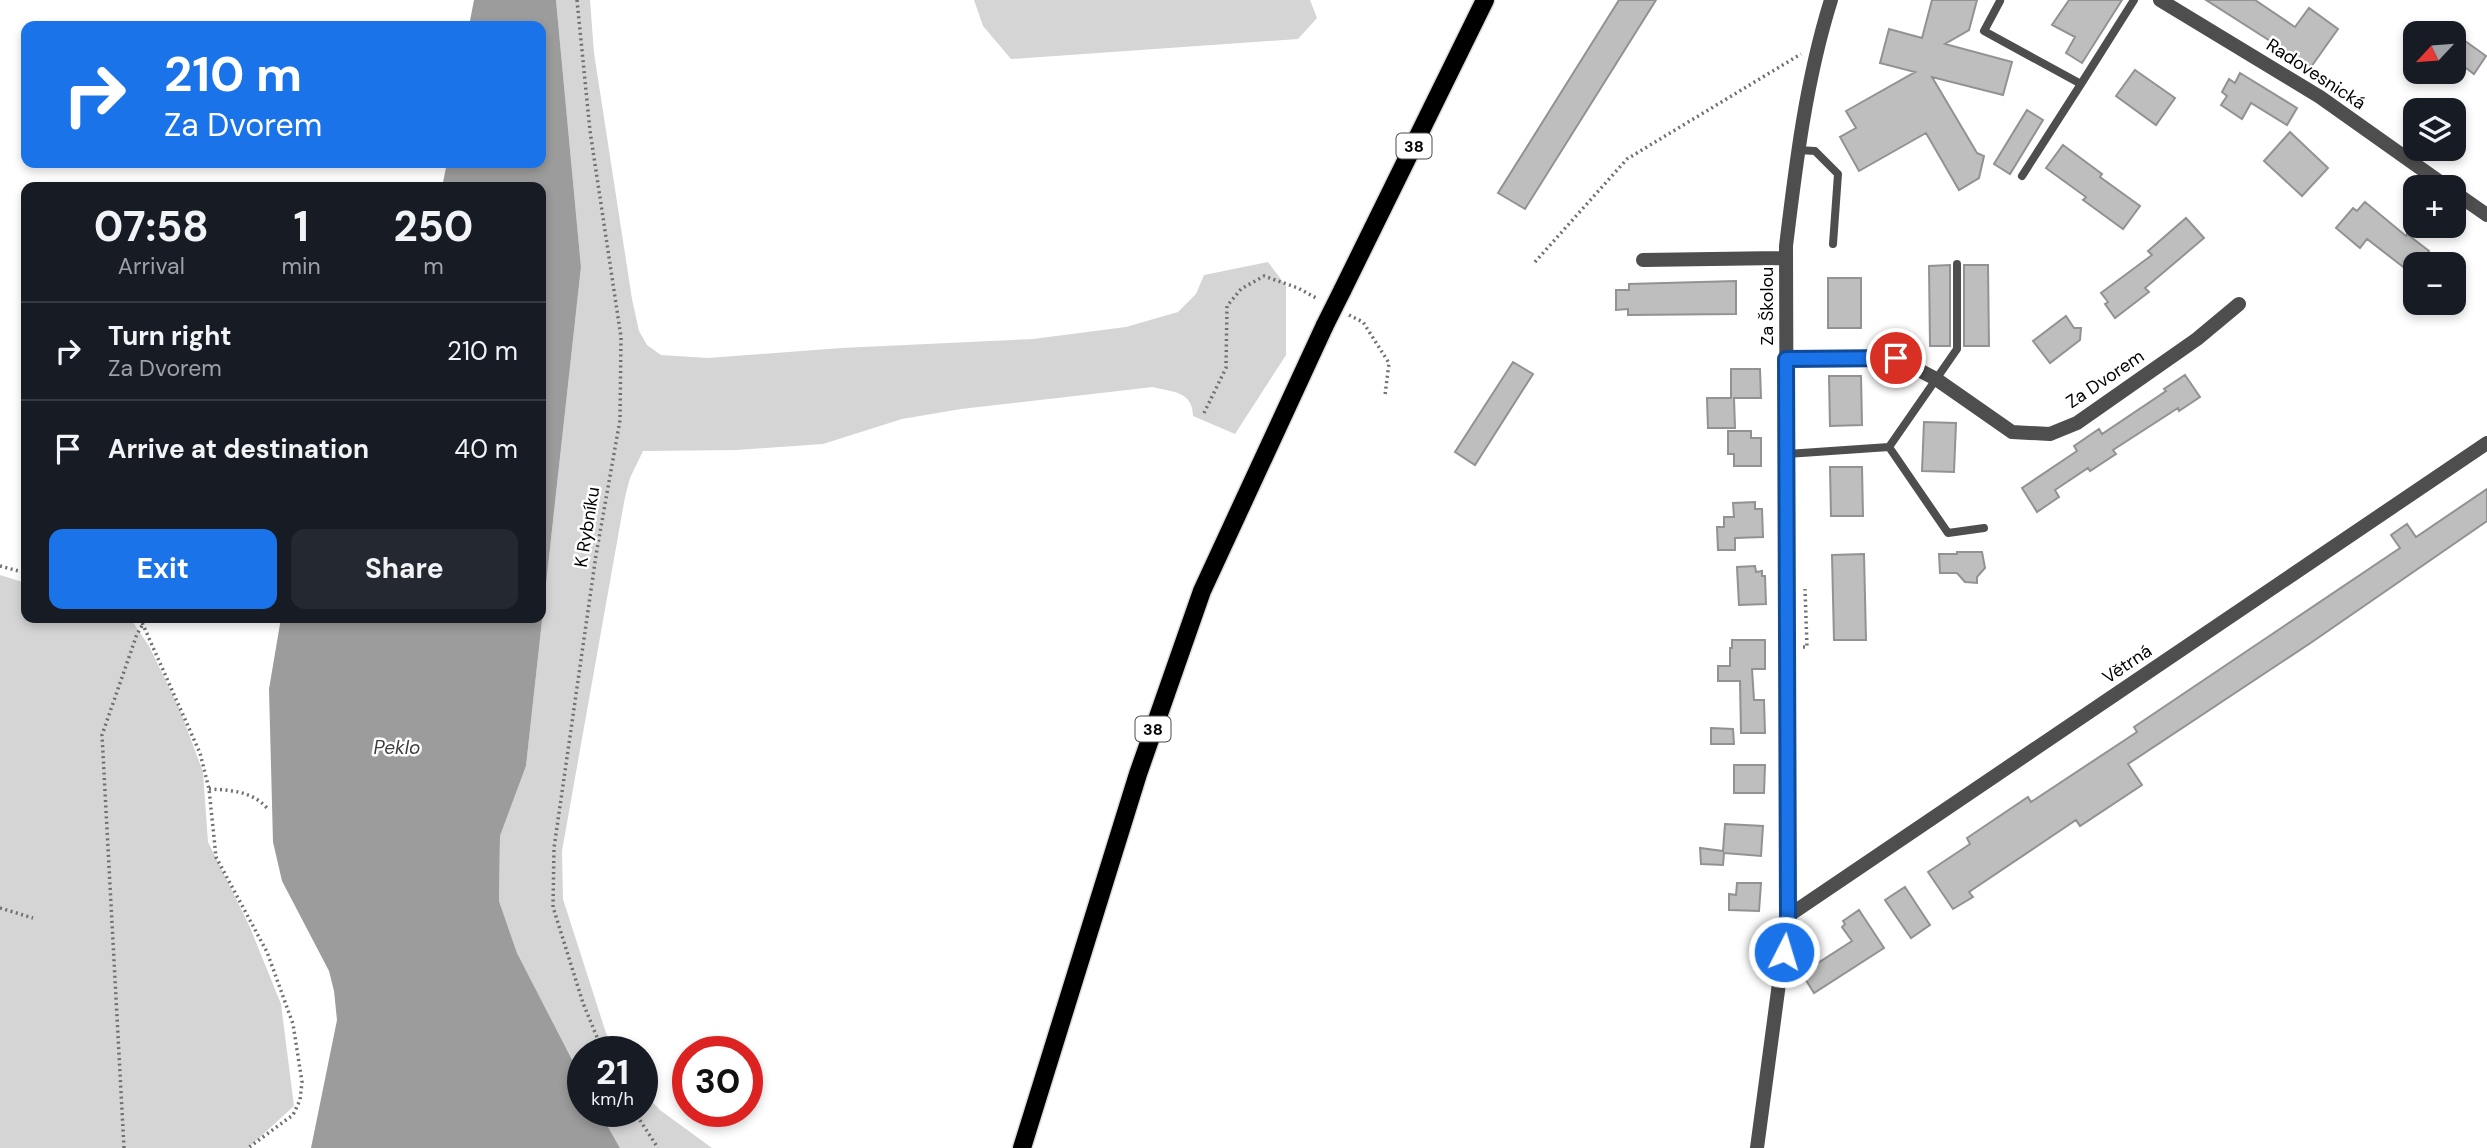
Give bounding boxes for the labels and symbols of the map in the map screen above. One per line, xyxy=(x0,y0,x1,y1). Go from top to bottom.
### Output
north arrow xyxy=(2403,21,2466,84)
street label: Radovesnická xyxy=(2262,33,2370,115)
road number: 38 xyxy=(1396,134,1432,158)
street label: Za Školou xyxy=(1755,267,1779,345)
pin xyxy=(1866,328,1926,388)
street label: Za Dvorem xyxy=(2061,344,2149,414)
street label: K Rybníku xyxy=(569,485,605,569)
street label: Větrná xyxy=(2098,639,2156,689)
road number: 38 xyxy=(1136,716,1170,742)
water label: Peklo xyxy=(374,735,420,760)
position arrow xyxy=(1747,915,1821,989)
speed limit sign: 30 xyxy=(672,1036,763,1127)

